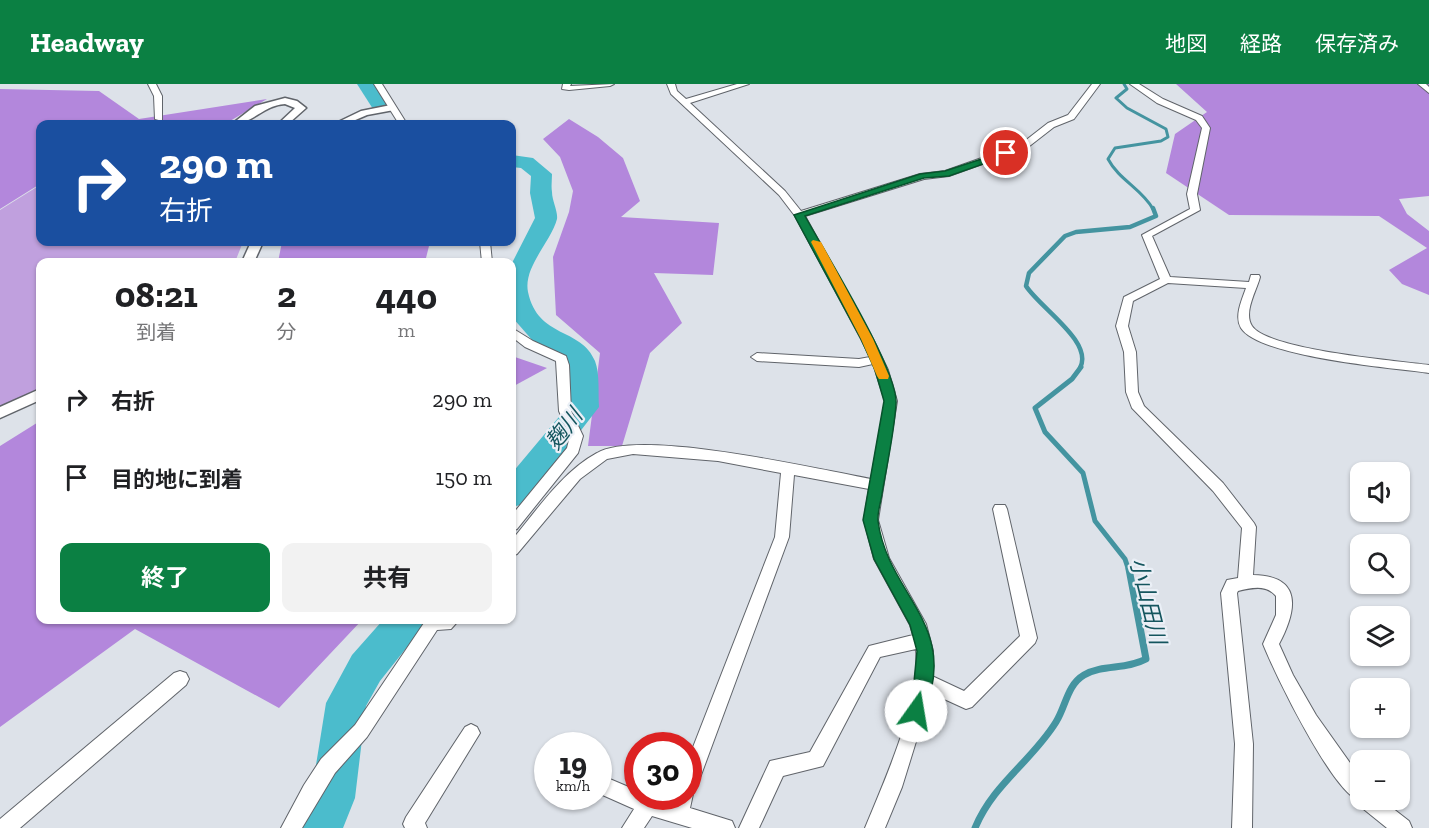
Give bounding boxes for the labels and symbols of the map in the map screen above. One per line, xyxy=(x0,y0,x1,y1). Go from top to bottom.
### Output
pin xyxy=(980,127,1031,178)
water label: 麹川 xyxy=(540,402,589,455)
water label: 小山田川 xyxy=(1124,555,1172,649)
position arrow xyxy=(884,679,948,743)
speed limit sign: 30 xyxy=(624,732,702,810)

